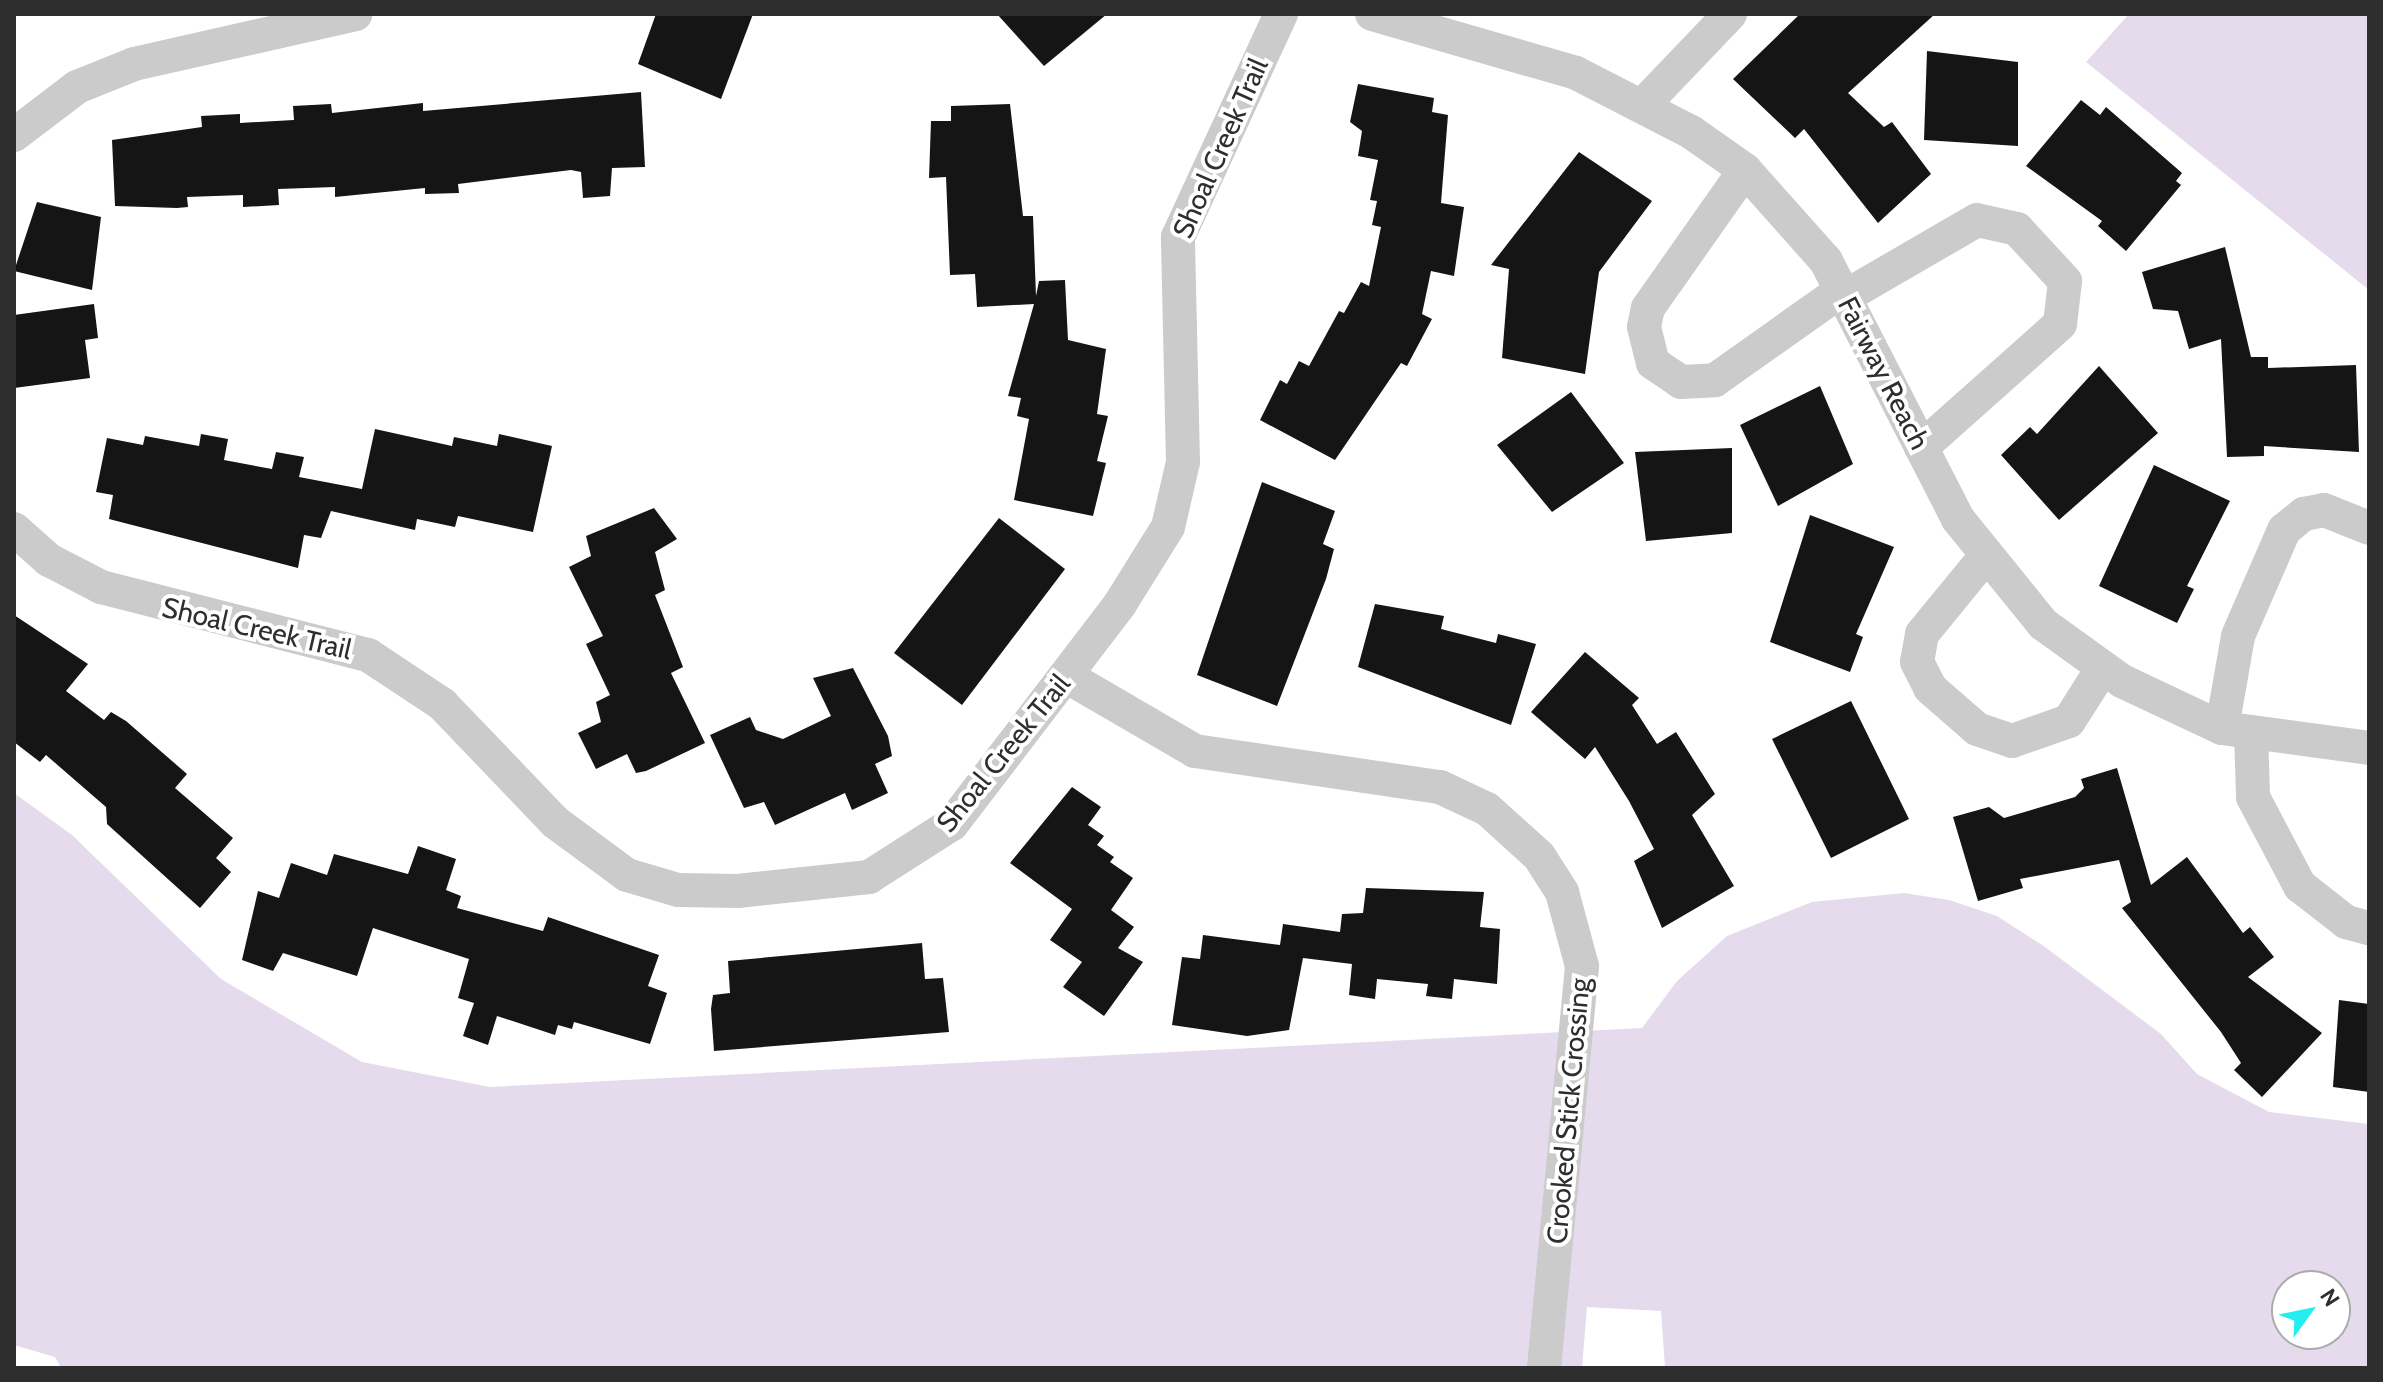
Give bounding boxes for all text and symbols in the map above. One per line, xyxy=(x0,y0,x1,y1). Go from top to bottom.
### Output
street label: Shoal Creek Trail xyxy=(1165,53,1275,243)
street label: Fairway Reach xyxy=(1831,291,1937,455)
street label: Shoal Creek Trail xyxy=(159,590,355,666)
street label: Shoal Creek Trail xyxy=(929,667,1077,839)
street label: Crooked Stick Crossing xyxy=(1540,977,1596,1245)
north arrow xyxy=(2271,1270,2351,1350)
text: N xyxy=(2314,1284,2345,1312)

